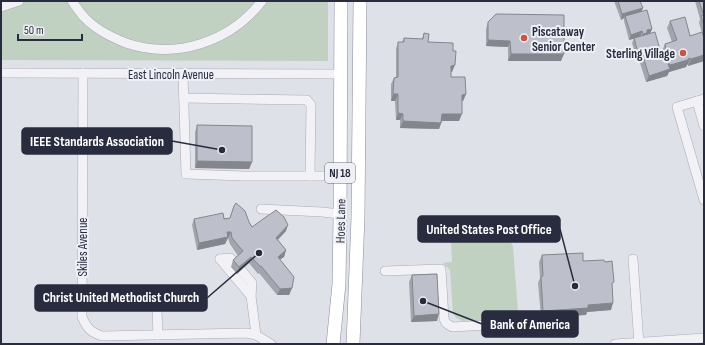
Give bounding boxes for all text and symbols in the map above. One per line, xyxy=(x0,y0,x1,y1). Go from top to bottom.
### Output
scale bar xyxy=(18,16,82,42)
text: 50 m xyxy=(24,23,44,38)
place label: Piscataway Senior Center xyxy=(532,24,595,55)
marker: Piscataway Senior Center xyxy=(519,33,529,43)
place label: Sterling Village xyxy=(606,46,675,62)
marker: Sterling Village xyxy=(678,48,688,58)
street label: East Lincoln Avenue xyxy=(128,67,214,83)
callout: IEEE Standards Association xyxy=(22,128,172,154)
text: IEEE Standards Association xyxy=(30,133,164,150)
road number: NJ 18 xyxy=(325,163,355,183)
street label: Hoes Lane xyxy=(333,199,349,243)
callout: United States Post Office xyxy=(418,216,560,242)
street label: Skiles Avenue xyxy=(75,217,91,277)
text: United States Post Office xyxy=(426,221,552,238)
callout: Christ United Methodist Church xyxy=(35,285,207,311)
text: Christ United Methodist Church xyxy=(43,289,199,306)
callout: Bank of America xyxy=(482,311,578,337)
text: Bank of America xyxy=(490,316,570,333)

